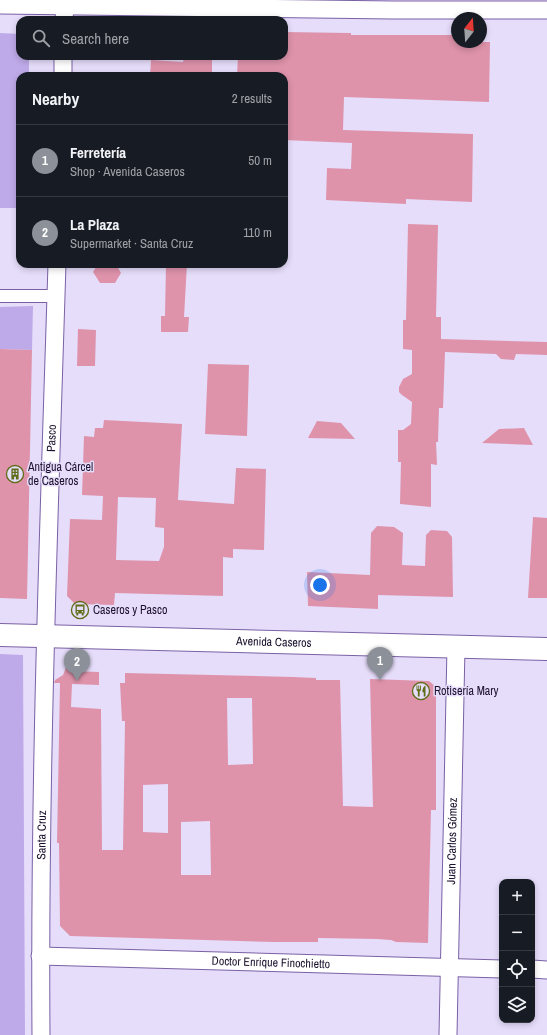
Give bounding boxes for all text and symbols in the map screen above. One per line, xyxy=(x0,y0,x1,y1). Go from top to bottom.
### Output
north arrow xyxy=(451,12,487,48)
search box xyxy=(16,16,288,60)
icon: search xyxy=(30,27,52,49)
text: Search here xyxy=(62,28,129,49)
text: Nearby xyxy=(32,87,79,110)
text: 2 results xyxy=(232,90,272,107)
text: Ferretería xyxy=(70,142,126,163)
text: 1 xyxy=(42,152,48,169)
text: 50 m xyxy=(248,152,272,169)
text: Shop · Avenida Caseros xyxy=(70,163,185,180)
text: La Plaza xyxy=(70,214,119,235)
text: 2 xyxy=(42,224,48,241)
text: 110 m xyxy=(243,224,272,241)
text: Supermarket · Santa Cruz xyxy=(70,235,193,252)
street label: Pasco xyxy=(43,424,60,452)
place label: Antigua Cárcel de Caseros xyxy=(27,459,93,489)
building icon: Antigua Cárcel de Caseros xyxy=(5,464,25,484)
your location xyxy=(310,575,330,595)
bus stop icon: Caseros y Pasco xyxy=(70,600,90,620)
place label: Caseros y Pasco xyxy=(93,602,167,618)
street label: Avenida Caseros xyxy=(235,633,312,651)
pin: 1 xyxy=(367,647,393,680)
pin: 2 xyxy=(64,648,90,681)
restaurant icon: Rotisería Mary xyxy=(411,681,431,701)
place label: Rotisería Mary xyxy=(434,683,499,699)
street label: Juan Carlos Gómez xyxy=(443,797,461,885)
street label: Santa Cruz xyxy=(33,810,50,860)
map controls xyxy=(499,879,535,1023)
button: + xyxy=(499,879,535,915)
button: − xyxy=(499,915,535,951)
button: locate xyxy=(499,951,535,987)
street label: Doctor Enrique Finochietto xyxy=(211,953,330,972)
button: layers xyxy=(499,987,535,1023)

